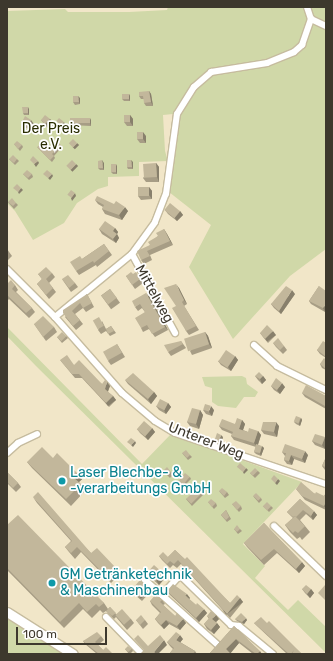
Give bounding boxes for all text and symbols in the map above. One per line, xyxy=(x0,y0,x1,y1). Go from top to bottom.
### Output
park label: Der Preis e.V. xyxy=(22,121,80,154)
street label: Mittelweg xyxy=(131,262,177,326)
street label: Unterer Weg xyxy=(165,419,247,463)
place label: Laser Blechbe- & -verarbeitungs GmbH xyxy=(70,465,211,498)
marker: Laser Blechbe- & -verarbeitungs GmbH xyxy=(57,476,67,486)
place label: GM Getränketechnik & Maschinenbau xyxy=(60,567,192,600)
marker: GM Getränketechnik & Maschinenbau xyxy=(47,578,57,588)
scale bar xyxy=(18,619,109,645)
text: 100 m xyxy=(23,627,57,641)

